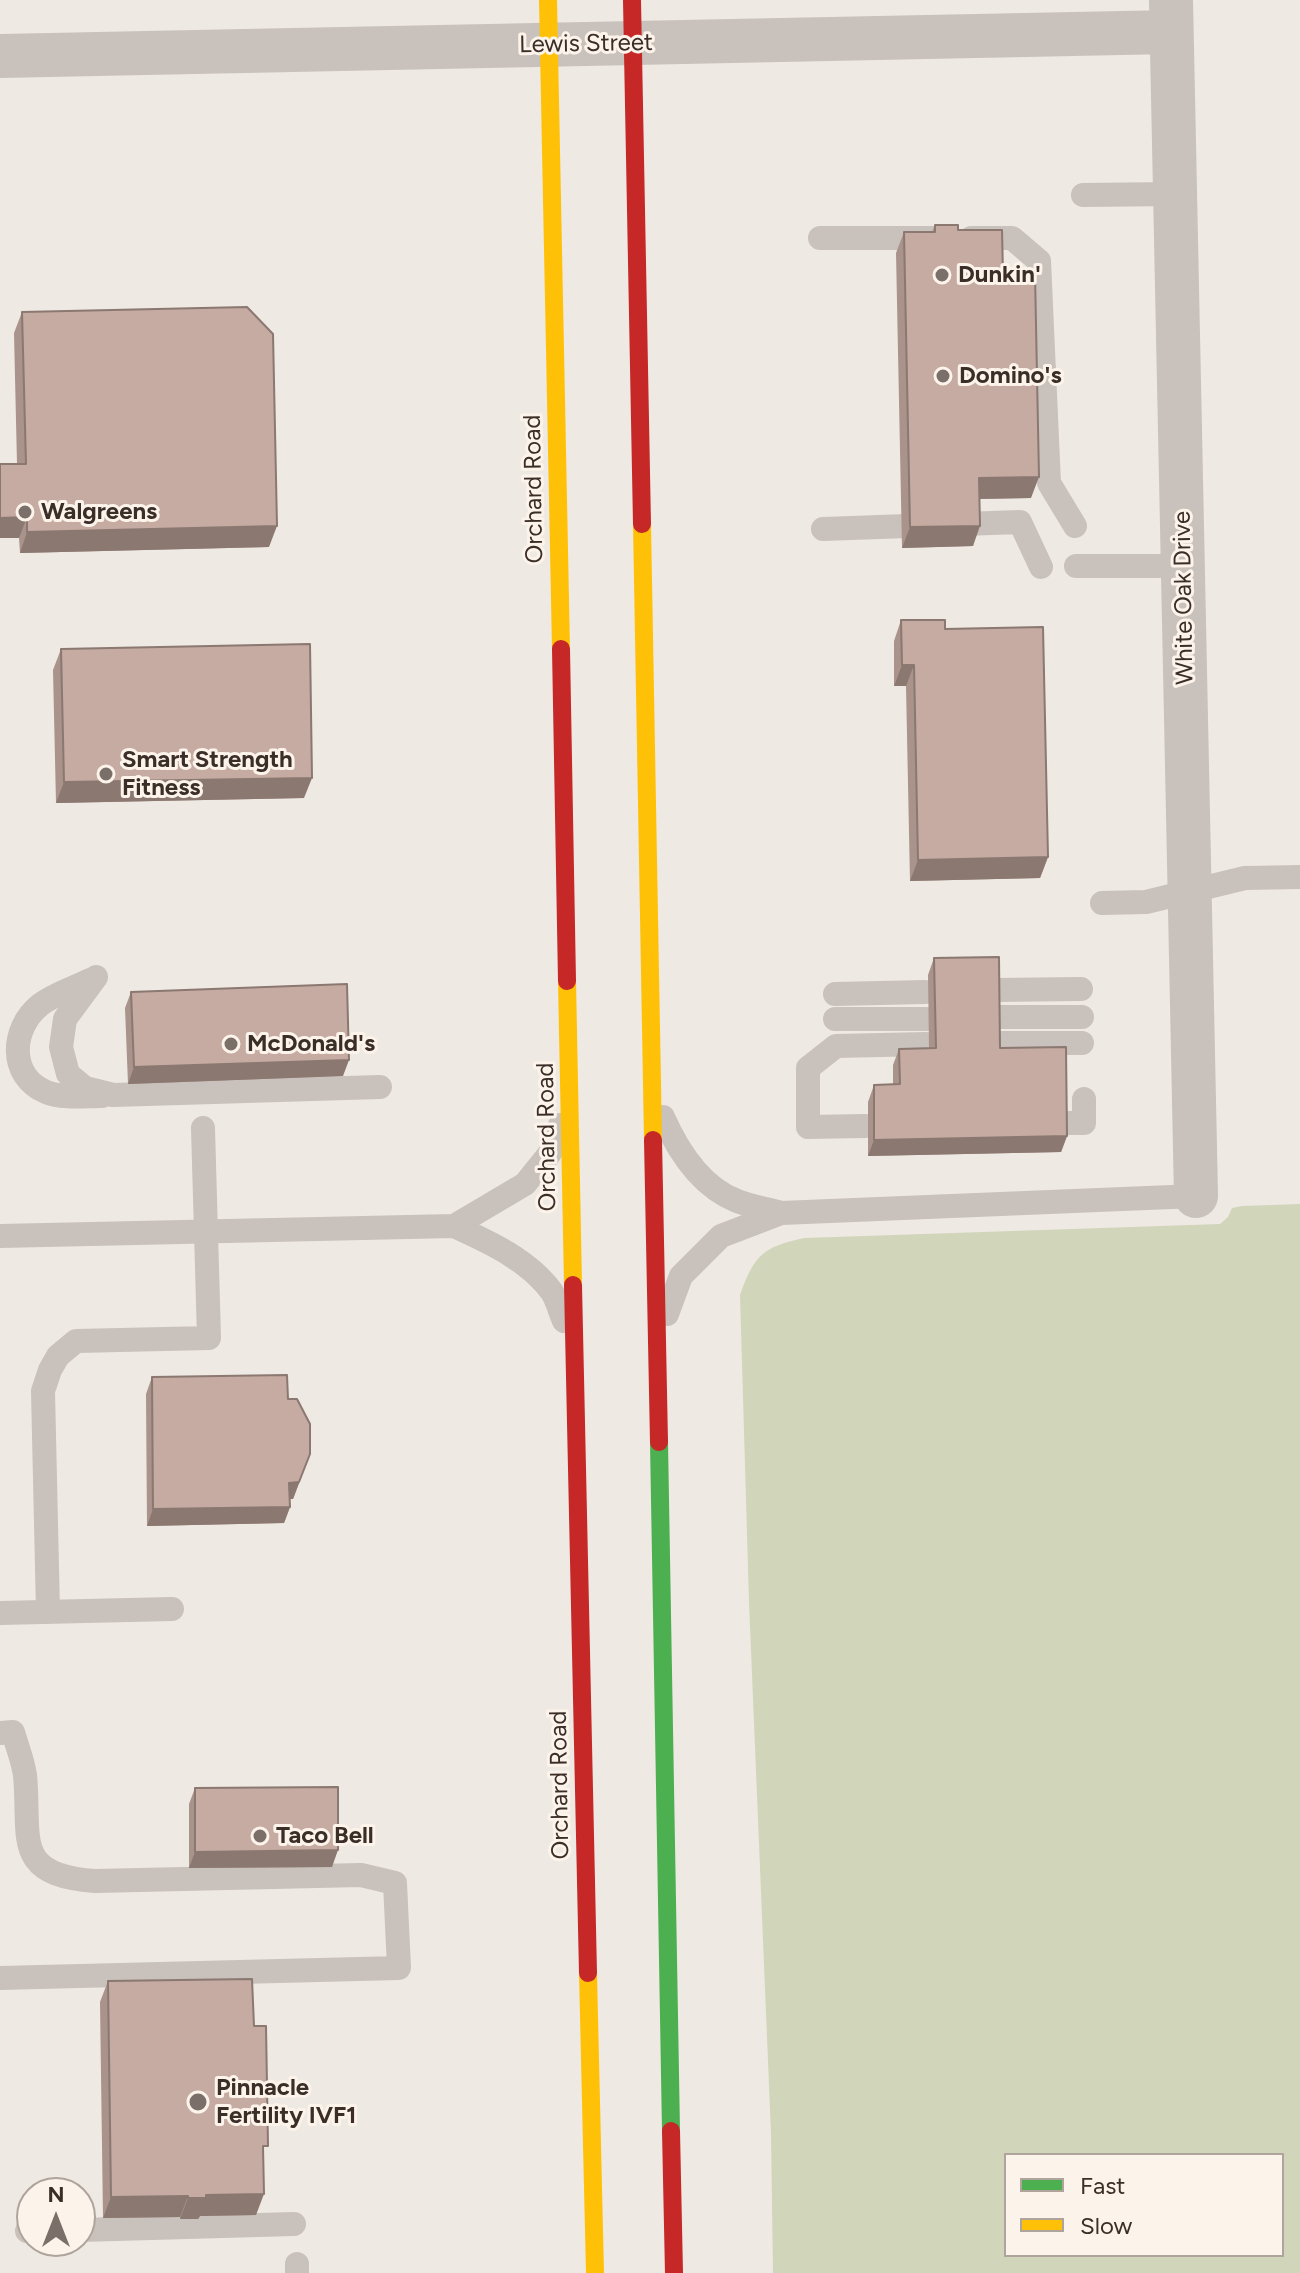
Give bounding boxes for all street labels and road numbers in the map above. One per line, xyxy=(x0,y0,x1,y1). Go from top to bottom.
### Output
street label: Lewis Street xyxy=(519,28,653,60)
street label: Orchard Road xyxy=(518,414,550,564)
street label: White Oak Drive xyxy=(1168,511,1200,685)
street label: Orchard Road xyxy=(531,1062,563,1212)
street label: Orchard Road xyxy=(544,1710,576,1860)

